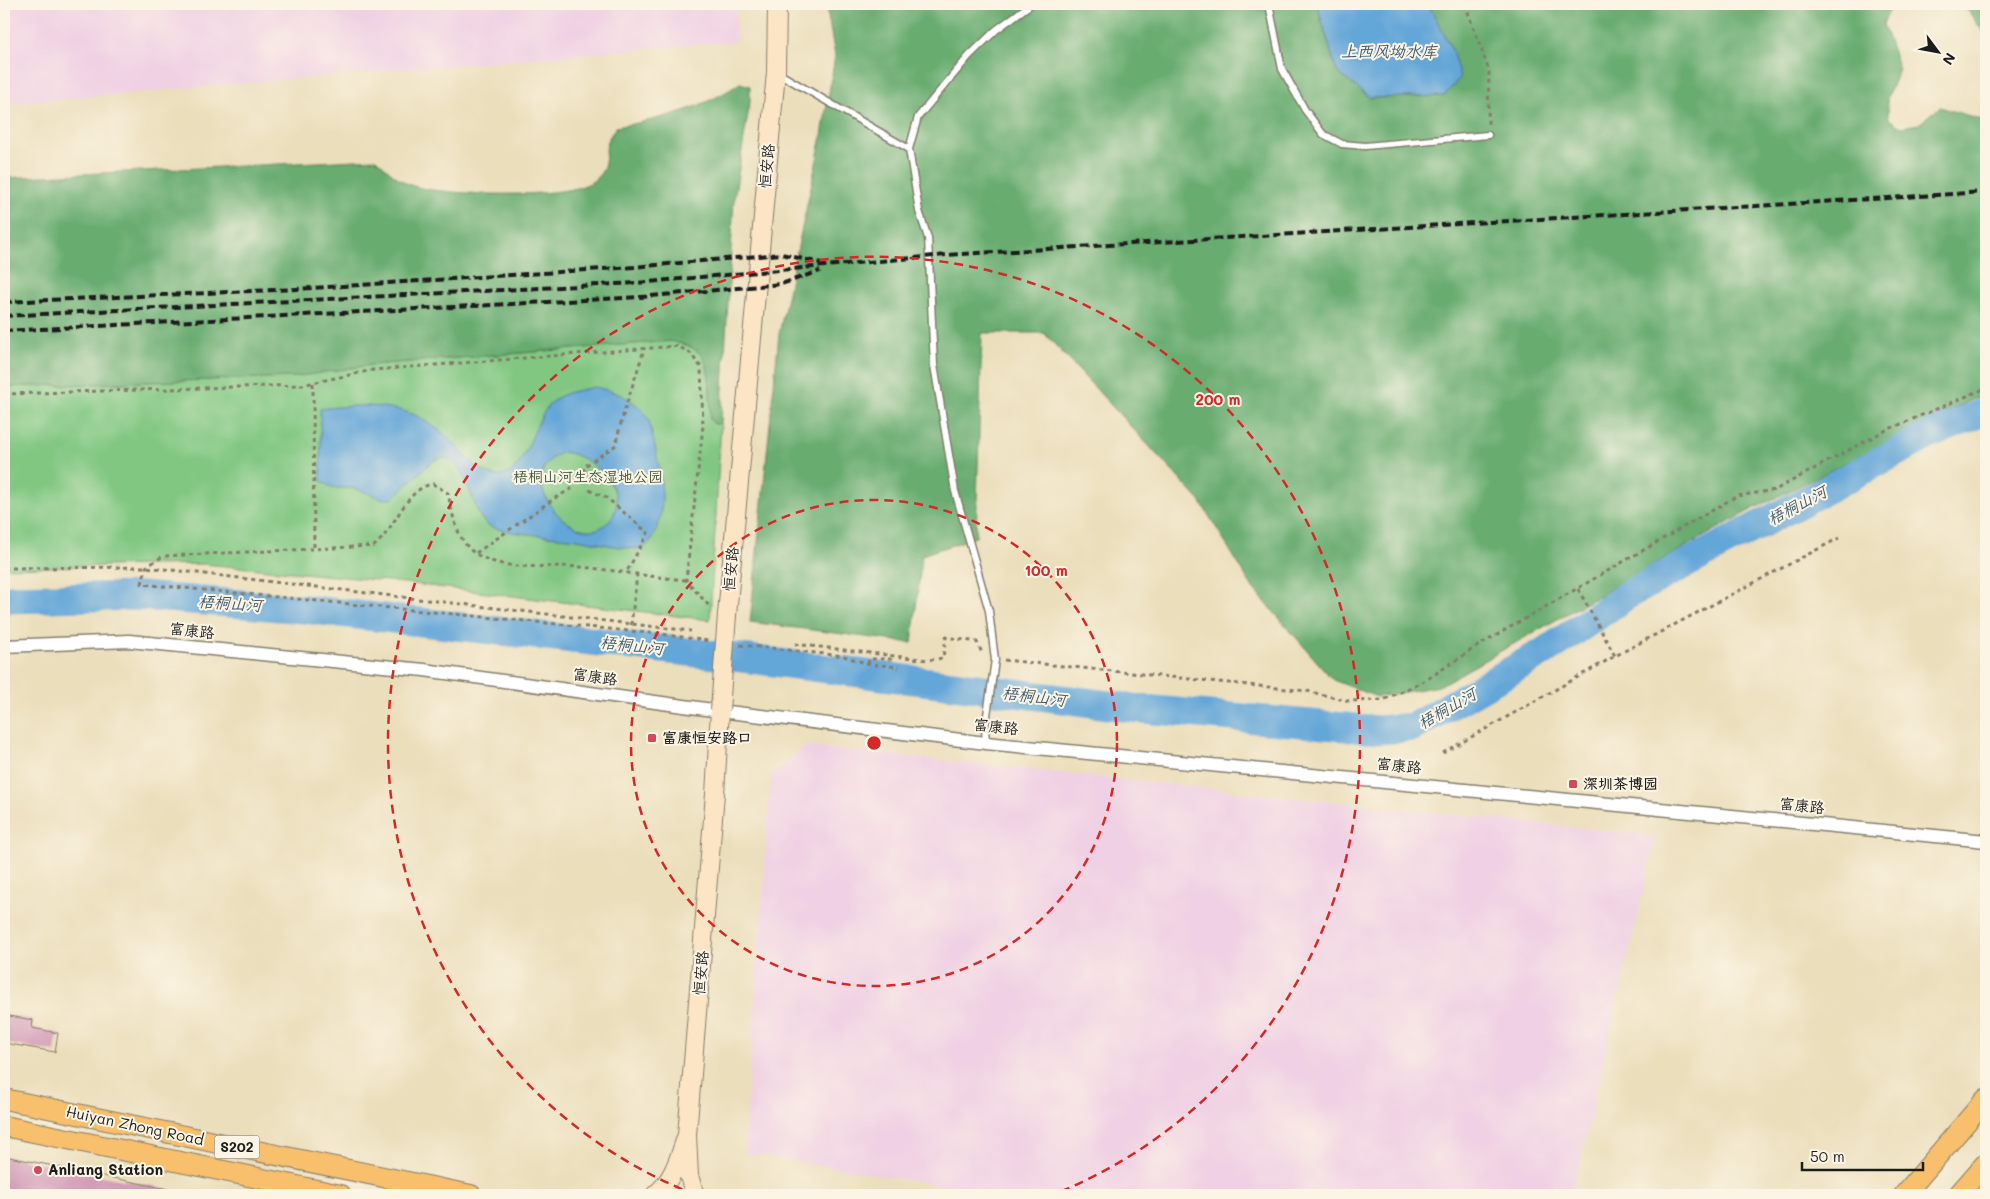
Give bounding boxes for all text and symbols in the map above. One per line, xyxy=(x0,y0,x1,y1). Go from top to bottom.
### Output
north arrow xyxy=(1912,28,1962,78)
water label: 上西风坳水库 xyxy=(1341,40,1439,61)
text: N xyxy=(1939,50,1960,69)
street label: 恒安路 xyxy=(754,143,778,189)
text: 200 m xyxy=(1196,389,1241,409)
park label: 梧桐山河生态湿地公园 xyxy=(513,466,663,486)
water label: 梧桐山河 xyxy=(1764,479,1833,529)
street label: 恒安路 xyxy=(718,546,742,592)
text: 100 m xyxy=(1024,560,1068,580)
water label: 梧桐山河 xyxy=(197,590,266,615)
street label: 富康路 xyxy=(169,618,216,642)
water label: 梧桐山河 xyxy=(599,631,668,659)
street label: 富康路 xyxy=(571,663,619,689)
water label: 梧桐山河 xyxy=(1001,681,1070,710)
water label: 梧桐山河 xyxy=(1414,681,1482,733)
street label: 富康路 xyxy=(973,714,1020,738)
place label: 富康恒安路口 xyxy=(662,727,752,747)
marker: 富康恒安路口 xyxy=(646,732,658,744)
centre of rings xyxy=(865,734,883,752)
street label: 富康路 xyxy=(1376,753,1423,777)
place label: 深圳茶博园 xyxy=(1583,773,1658,793)
marker: 深圳茶博园 xyxy=(1567,778,1579,790)
street label: 富康路 xyxy=(1779,793,1826,817)
street label: 恒安路 xyxy=(688,950,712,996)
street label: Huiyan Zhong Road xyxy=(64,1101,206,1149)
road number: S202 xyxy=(214,1136,260,1158)
scale bar xyxy=(1802,1139,1924,1171)
text: 50 m xyxy=(1810,1146,1845,1166)
place label: Anliang Station xyxy=(48,1159,163,1179)
marker: Anliang Station xyxy=(32,1164,44,1176)

